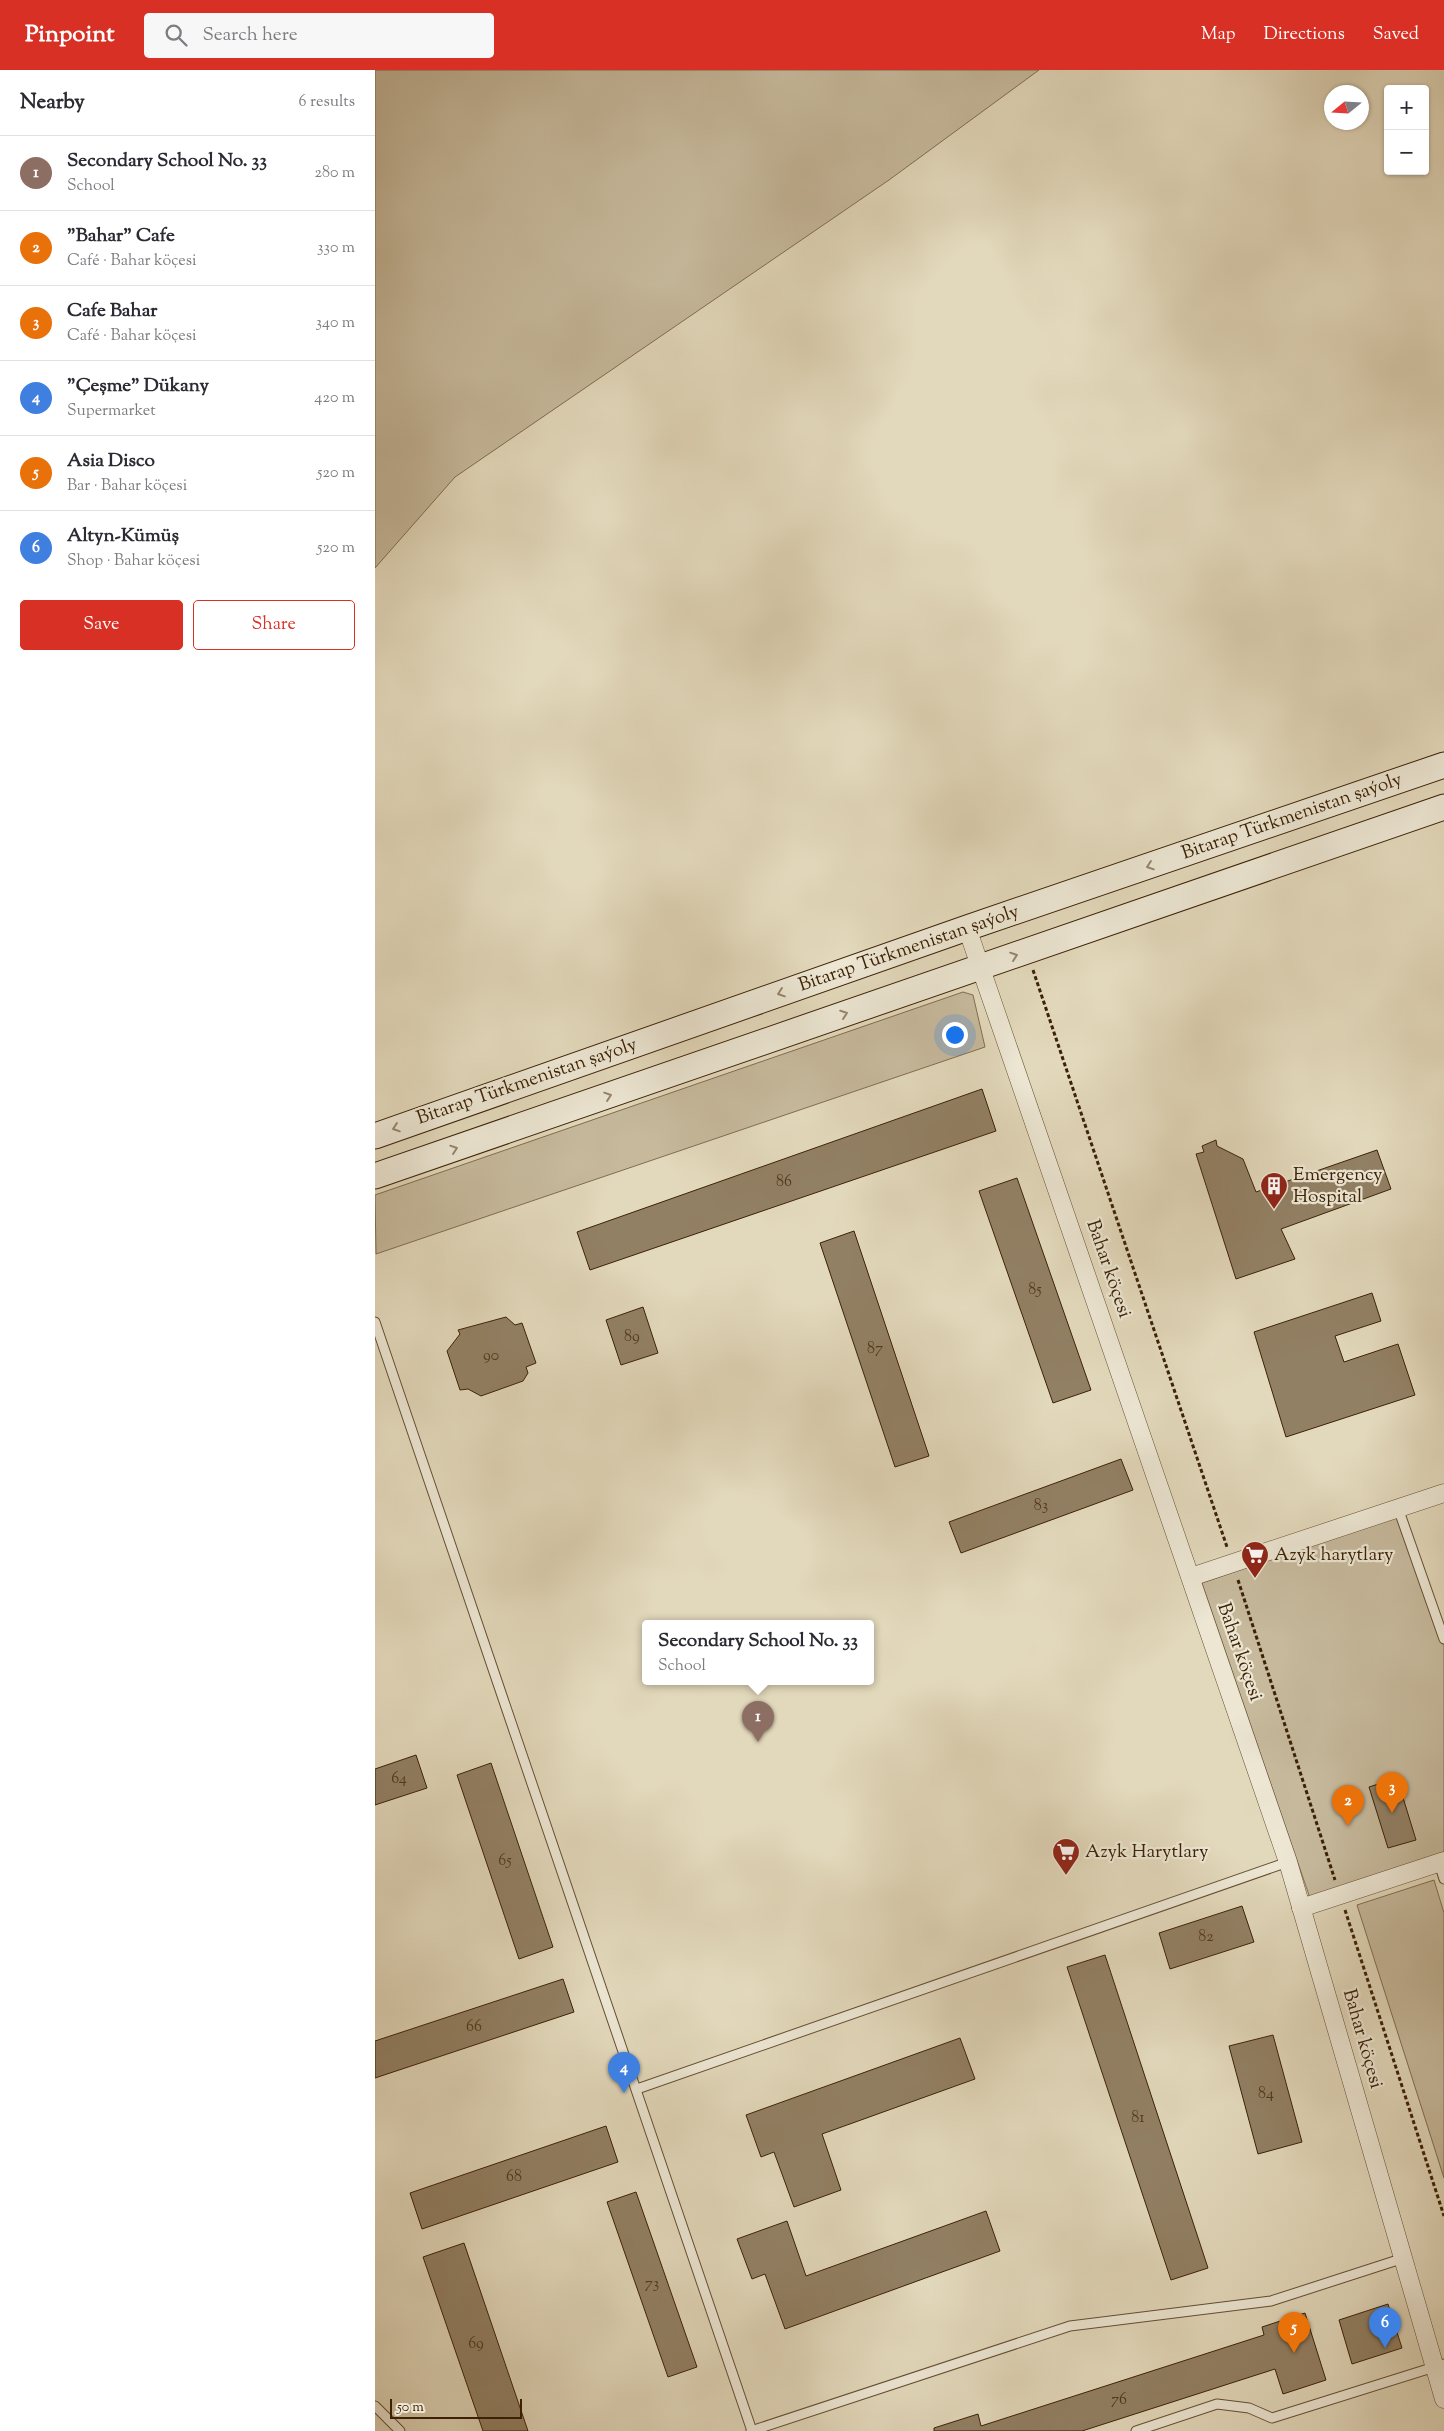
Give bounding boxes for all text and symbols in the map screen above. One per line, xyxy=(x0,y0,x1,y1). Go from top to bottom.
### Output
search box xyxy=(144,13,494,58)
text: Pinpoint xyxy=(25,18,114,52)
icon: search xyxy=(162,21,190,49)
text: Search here xyxy=(202,22,298,49)
text: Map xyxy=(1201,22,1236,48)
text: Directions xyxy=(1264,22,1345,48)
text: Saved xyxy=(1373,22,1419,48)
north arrow xyxy=(1324,85,1369,130)
map controls xyxy=(1384,85,1429,175)
button: + xyxy=(1384,85,1429,130)
text: Nearby xyxy=(20,88,85,118)
text: 6 results xyxy=(299,91,355,114)
button: − xyxy=(1384,130,1429,175)
text: Secondary School No. 33 xyxy=(67,148,267,175)
text: 1 xyxy=(33,162,39,185)
text: 280 m xyxy=(314,162,355,185)
text: School xyxy=(67,175,115,198)
text: "Bahar" Cafe xyxy=(67,223,175,250)
text: 2 xyxy=(32,237,40,260)
text: 330 m xyxy=(317,237,355,260)
text: Café · Bahar köçesi xyxy=(67,250,197,273)
text: Cafe Bahar xyxy=(67,298,157,325)
text: 3 xyxy=(33,312,39,335)
text: 340 m xyxy=(316,312,355,335)
text: Café · Bahar köçesi xyxy=(67,325,197,348)
text: "Çeşme" Dükany xyxy=(67,373,209,400)
text: 4 xyxy=(32,387,40,410)
text: 420 m xyxy=(314,387,355,410)
text: Supermarket xyxy=(67,400,156,423)
text: Asia Disco xyxy=(67,448,155,475)
text: 5 xyxy=(33,462,39,485)
text: 520 m xyxy=(317,462,355,485)
text: Bar · Bahar köçesi xyxy=(67,475,187,498)
text: Altyn-Kümüş xyxy=(67,523,179,550)
text: 6 xyxy=(32,537,40,560)
text: 520 m xyxy=(317,537,355,560)
text: Shop · Bahar köçesi xyxy=(67,550,200,573)
button: Save xyxy=(20,600,183,650)
button: Share xyxy=(193,600,355,650)
street label: Bitarap Türkmenistan şaýoly xyxy=(1178,766,1406,867)
one-way arrow xyxy=(1146,860,1154,870)
street label: Bitarap Türkmenistan şaýoly xyxy=(795,898,1023,999)
one-way arrow xyxy=(1009,951,1018,961)
one-way arrow xyxy=(777,987,786,997)
one-way arrow xyxy=(839,1010,848,1020)
your location xyxy=(942,1022,968,1048)
street label: Bitarap Türkmenistan şaýoly xyxy=(413,1031,641,1132)
one-way arrow xyxy=(603,1092,611,1102)
one-way arrow xyxy=(393,1122,401,1132)
one-way arrow xyxy=(449,1145,458,1155)
place label: Emergency Hospital xyxy=(1293,1162,1383,1211)
house number: 86 xyxy=(776,1171,792,1194)
building icon: Emergency Hospital xyxy=(1259,1171,1289,1210)
street label: Bahar köçesi xyxy=(1079,1216,1137,1322)
house number: 85 xyxy=(1028,1279,1042,1302)
house number: 89 xyxy=(624,1326,640,1349)
house number: 87 xyxy=(867,1338,883,1361)
house number: 90 xyxy=(483,1345,499,1368)
house number: 83 xyxy=(1034,1495,1048,1518)
supermarket icon: Azyk harytlary xyxy=(1240,1540,1270,1579)
place label: Azyk harytlary xyxy=(1274,1542,1394,1569)
street label: Bahar köçesi xyxy=(1210,1599,1268,1705)
popup xyxy=(642,1620,874,1685)
text: Secondary School No. 33 xyxy=(658,1628,858,1655)
text: School xyxy=(658,1655,706,1678)
pin: 1 xyxy=(742,1701,774,1742)
house number: 64 xyxy=(391,1768,407,1791)
pin: 3 xyxy=(1376,1772,1408,1813)
pin: 2 xyxy=(1332,1785,1364,1826)
supermarket icon: Azyk Harytlary xyxy=(1051,1837,1081,1876)
place label: Azyk Harytlary xyxy=(1085,1839,1209,1866)
house number: 65 xyxy=(498,1850,512,1873)
house number: 82 xyxy=(1198,1926,1214,1949)
street label: Bahar köçesi xyxy=(1335,1986,1389,2092)
house number: 66 xyxy=(466,2016,482,2039)
pin: 4 xyxy=(608,2052,640,2093)
house number: 84 xyxy=(1258,2083,1274,2106)
house number: 81 xyxy=(1131,2107,1145,2130)
house number: 68 xyxy=(506,2166,522,2189)
house number: 73 xyxy=(645,2273,659,2296)
pin: 6 xyxy=(1369,2307,1401,2348)
pin: 5 xyxy=(1278,2312,1310,2353)
house number: 69 xyxy=(468,2333,484,2356)
house number: 76 xyxy=(1111,2389,1127,2412)
scale bar xyxy=(390,2396,523,2419)
text: 50 m xyxy=(397,2398,424,2418)

